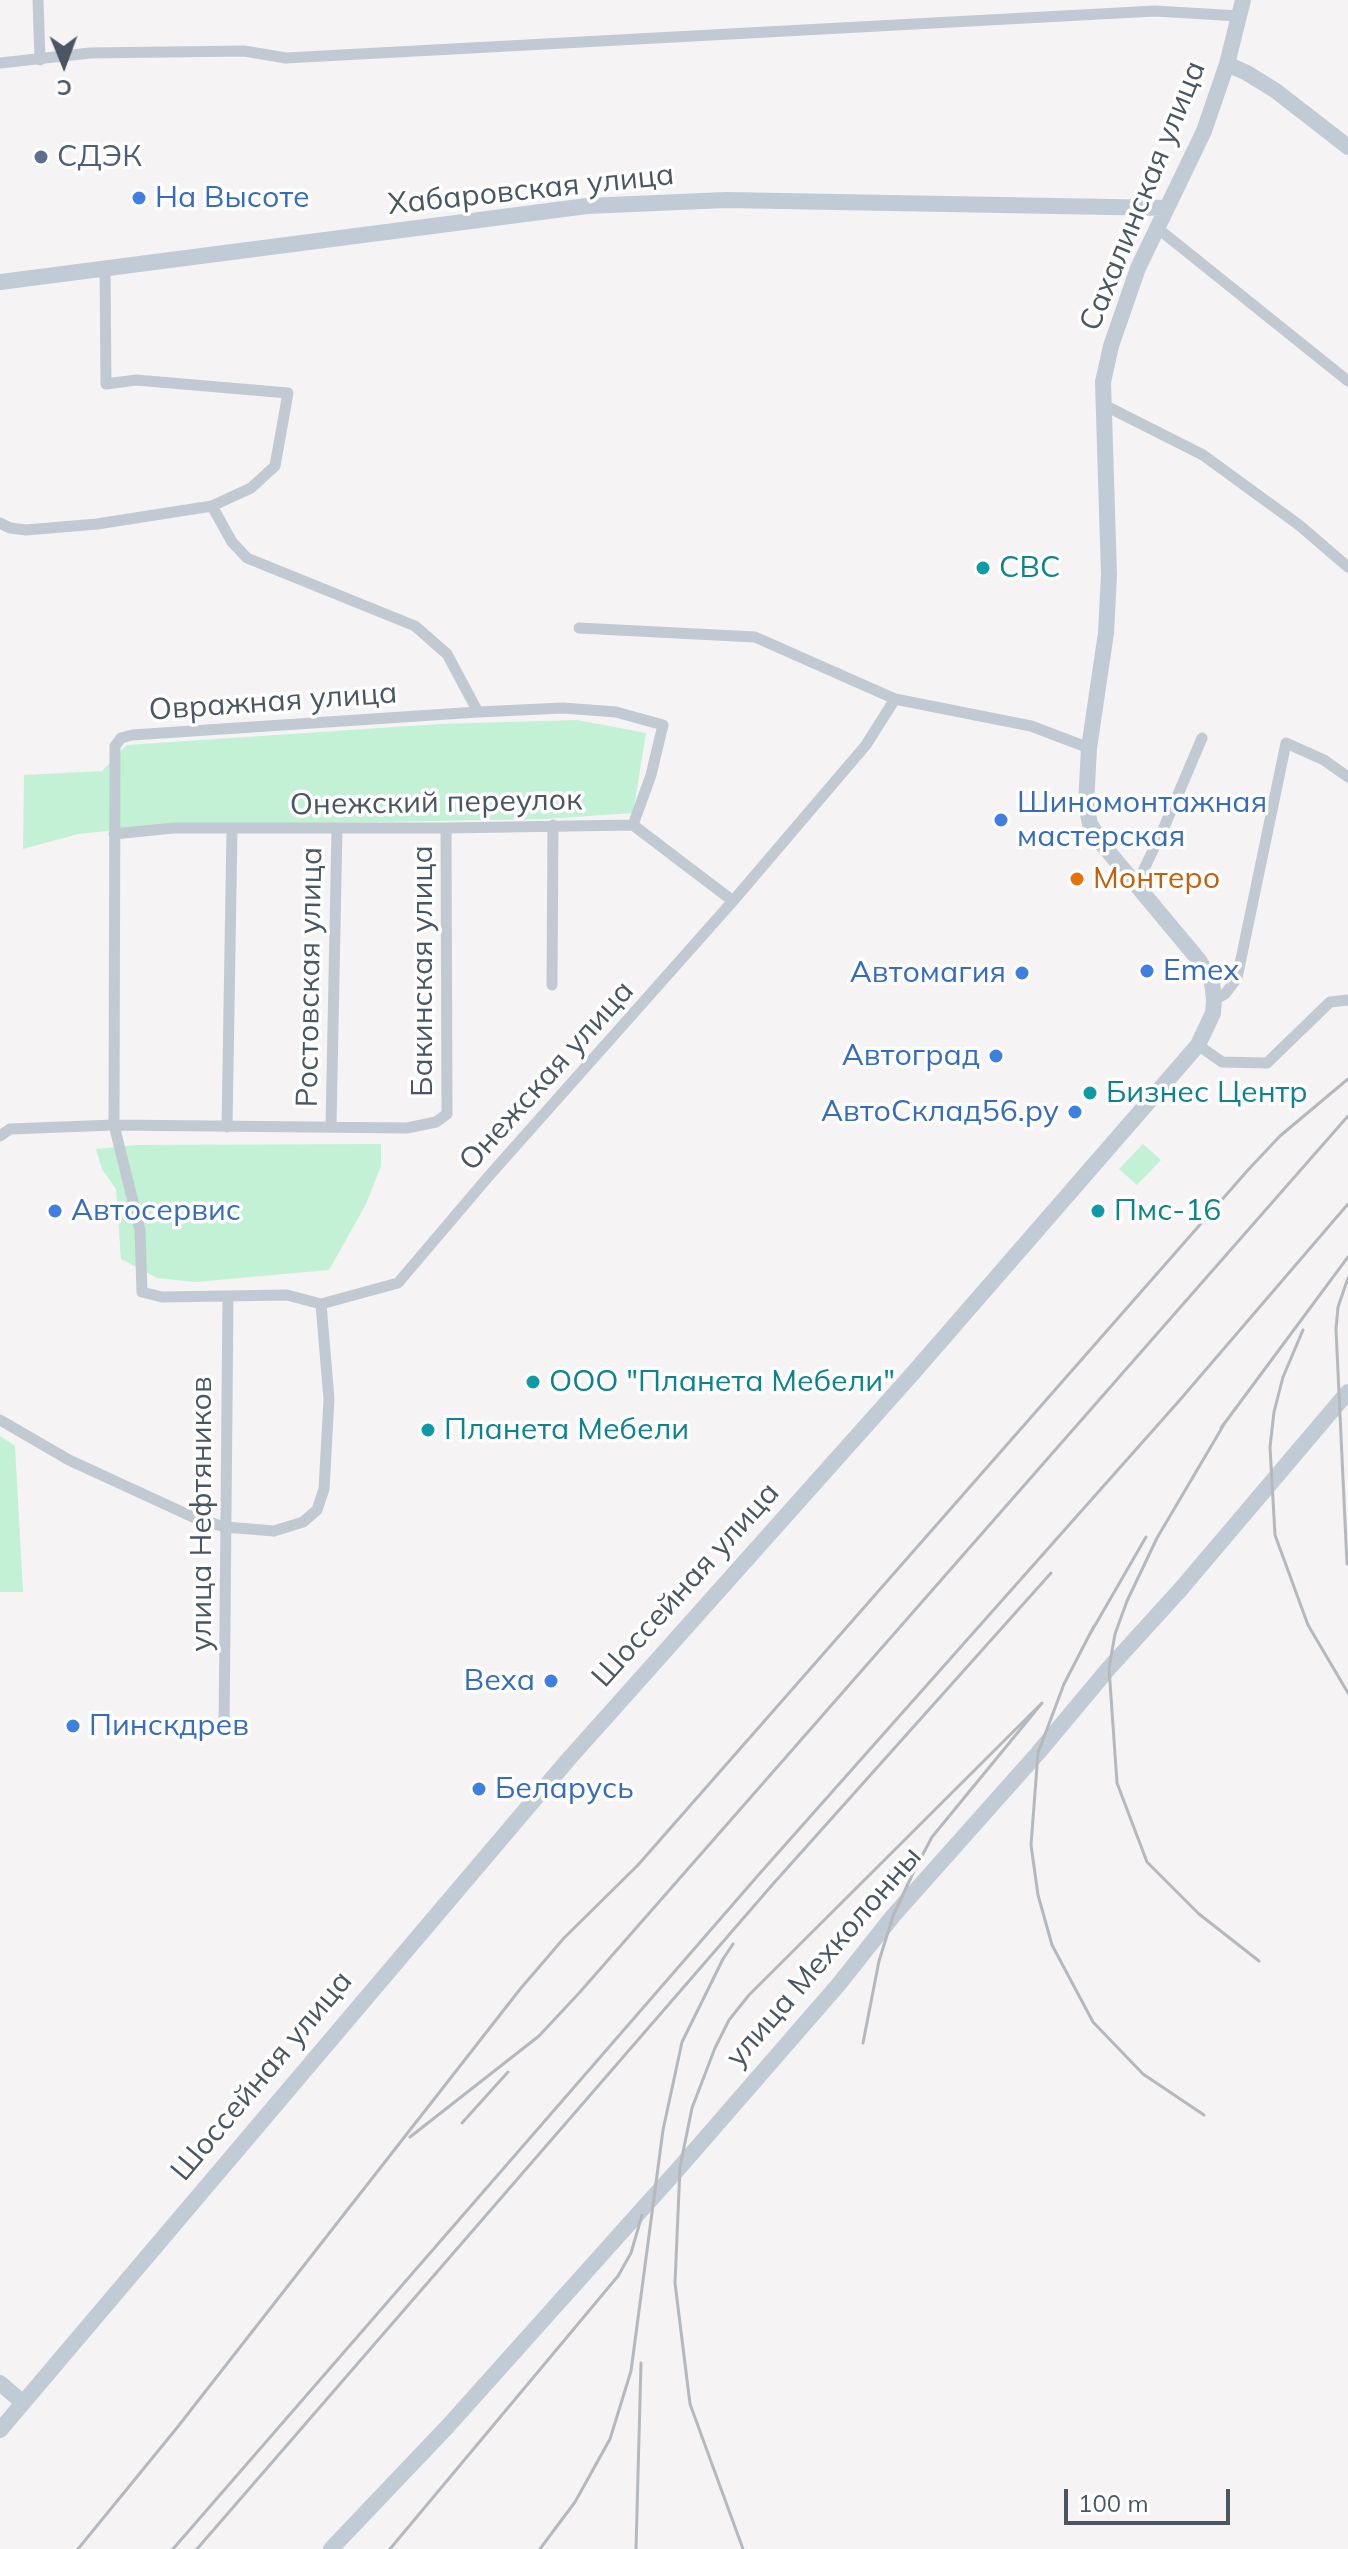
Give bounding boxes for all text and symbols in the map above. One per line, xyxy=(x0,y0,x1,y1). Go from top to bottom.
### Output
north arrow xyxy=(24,24,104,104)
street label: Сахалинская улица xyxy=(1072,56,1214,336)
text: С xyxy=(57,74,72,102)
place label: СДЭК xyxy=(57,139,142,175)
marker: СДЭК xyxy=(32,148,50,166)
street label: Хабаровская улица xyxy=(386,157,676,223)
place label: На Высоте xyxy=(155,180,310,216)
marker: На Высоте xyxy=(130,189,148,207)
place label: СВС xyxy=(999,550,1060,586)
marker: СВС xyxy=(974,559,992,577)
street label: Овражная улица xyxy=(148,675,398,729)
street label: Онежский переулок xyxy=(289,782,583,824)
place label: Шиномонтажная мастерская xyxy=(1017,785,1267,856)
marker: Шиномонтажная мастерская xyxy=(992,811,1010,829)
street label: Бакинская улица xyxy=(405,845,441,1097)
street label: Ростовская улица xyxy=(290,846,330,1108)
place label: Монтеро xyxy=(1093,861,1220,897)
marker: Монтеро xyxy=(1068,870,1086,888)
place label: Emex xyxy=(1163,953,1239,989)
place label: Автомагия xyxy=(850,955,1006,991)
marker: Emex xyxy=(1138,962,1156,980)
marker: Автомагия xyxy=(1013,964,1031,982)
street label: Онежская улица xyxy=(452,974,642,1178)
place label: Автоград xyxy=(842,1038,980,1074)
marker: Автоград xyxy=(987,1047,1005,1065)
place label: Бизнес Центр xyxy=(1106,1075,1308,1111)
marker: Бизнес Центр xyxy=(1081,1084,1099,1102)
place label: АвтоСклад56.ру xyxy=(821,1094,1059,1130)
marker: АвтоСклад56.ру xyxy=(1066,1103,1084,1121)
place label: Автосервис xyxy=(71,1193,241,1229)
place label: Пмс-16 xyxy=(1114,1193,1221,1229)
marker: Автосервис xyxy=(46,1202,64,1220)
marker: Пмс-16 xyxy=(1089,1202,1107,1220)
place label: ООО "Планета Мебели" xyxy=(549,1364,895,1400)
marker: ООО "Планета Мебели" xyxy=(524,1373,542,1391)
street label: улица Нефтяников xyxy=(184,1376,220,1652)
place label: Планета Мебели xyxy=(444,1412,689,1448)
marker: Планета Мебели xyxy=(419,1421,437,1439)
street label: Шоссейная улица xyxy=(585,1475,787,1695)
place label: Веха xyxy=(464,1663,535,1699)
marker: Веха xyxy=(542,1672,560,1690)
place label: Пинскдрев xyxy=(89,1708,249,1744)
marker: Пинскдрев xyxy=(64,1717,82,1735)
place label: Беларусь xyxy=(495,1771,634,1807)
marker: Беларусь xyxy=(470,1780,488,1798)
street label: улица Мехколонны xyxy=(719,1839,929,2075)
street label: Шоссейная улица xyxy=(164,1964,360,2188)
scale bar xyxy=(1068,2473,1234,2523)
text: 100 m xyxy=(1078,2488,1149,2518)

